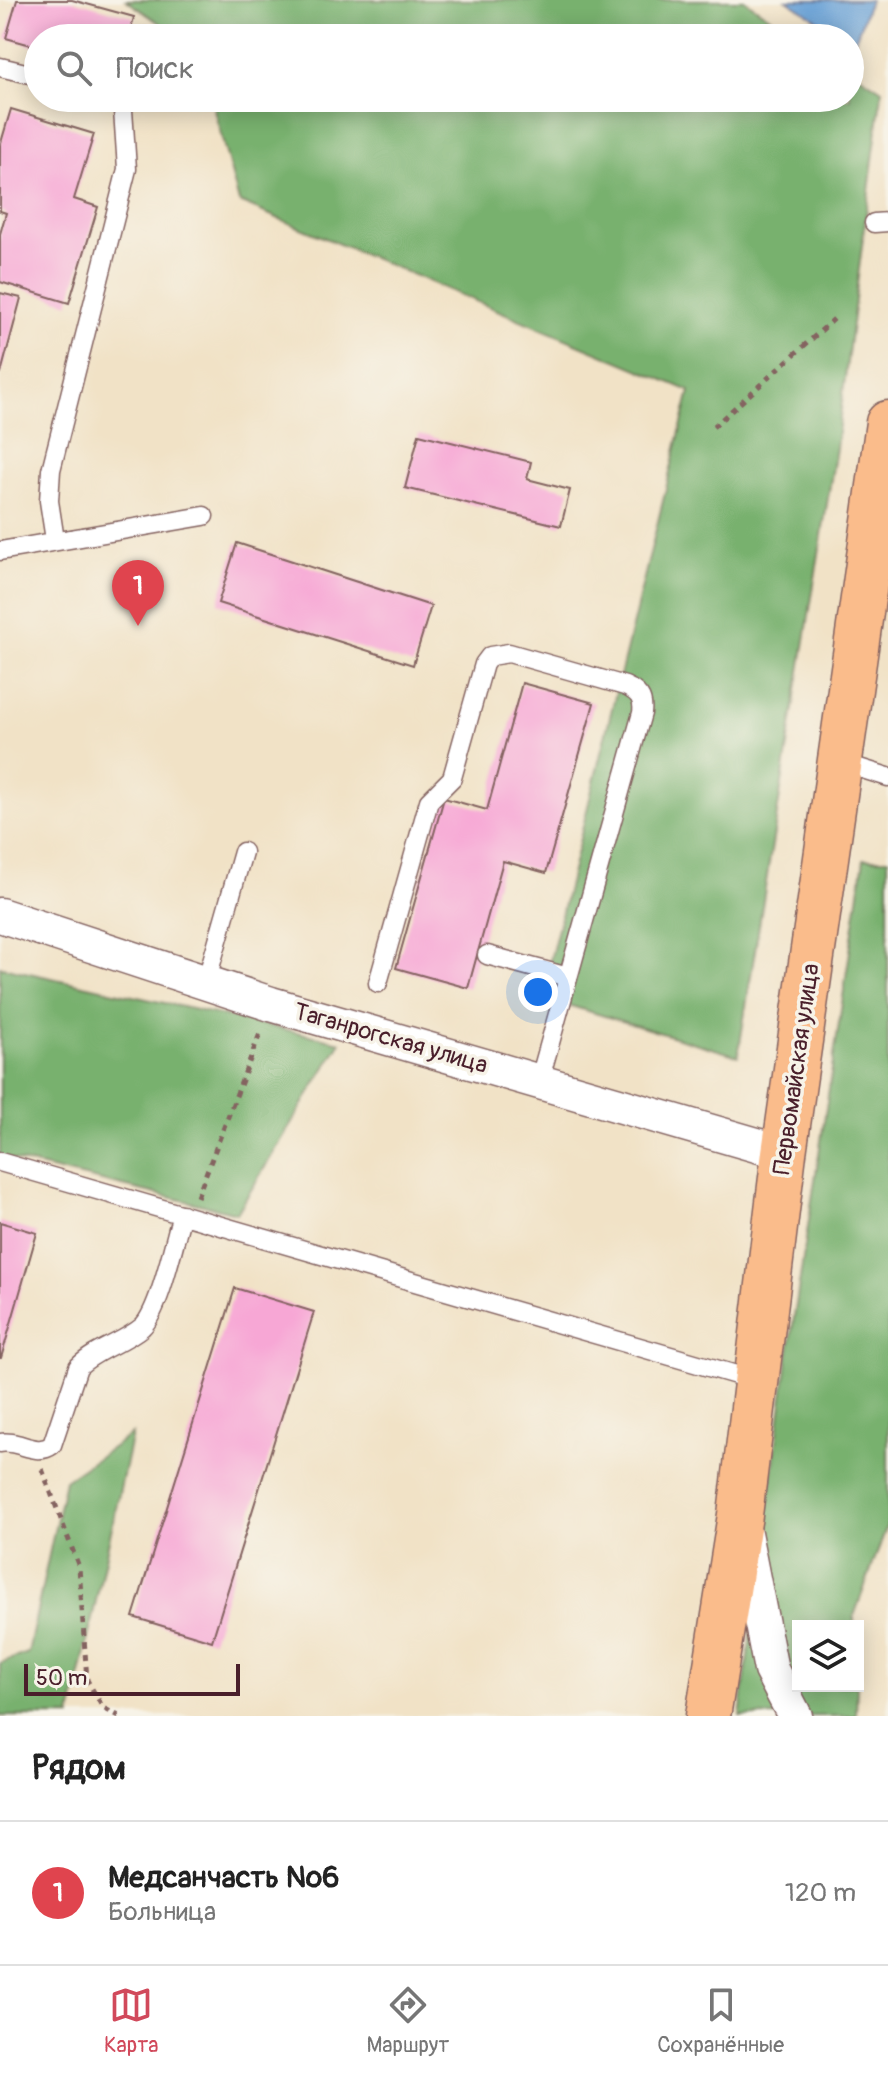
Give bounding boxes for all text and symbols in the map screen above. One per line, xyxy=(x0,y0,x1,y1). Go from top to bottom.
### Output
search box xyxy=(24,24,864,112)
icon: search xyxy=(52,46,96,90)
text: Поиск xyxy=(116,50,194,87)
pin: 1 xyxy=(112,560,164,626)
street label: Первомайская улица xyxy=(767,962,826,1176)
your location xyxy=(518,972,558,1012)
street label: Таганрогская улица xyxy=(291,997,491,1080)
map controls xyxy=(792,1620,864,1692)
button: layers xyxy=(792,1620,864,1692)
scale bar xyxy=(24,1660,240,1696)
text: 50 m xyxy=(36,1664,87,1692)
text: Рядом xyxy=(32,1747,126,1790)
text: Медсанчасть №6 xyxy=(108,1859,339,1896)
text: 1 xyxy=(53,1877,63,1909)
text: 120 m xyxy=(785,1877,856,1909)
text: Больница xyxy=(108,1896,216,1928)
tab: Карта xyxy=(104,1983,159,2059)
tab: Маршрут xyxy=(366,1983,449,2059)
tab: Сохранённые xyxy=(657,1983,784,2059)

